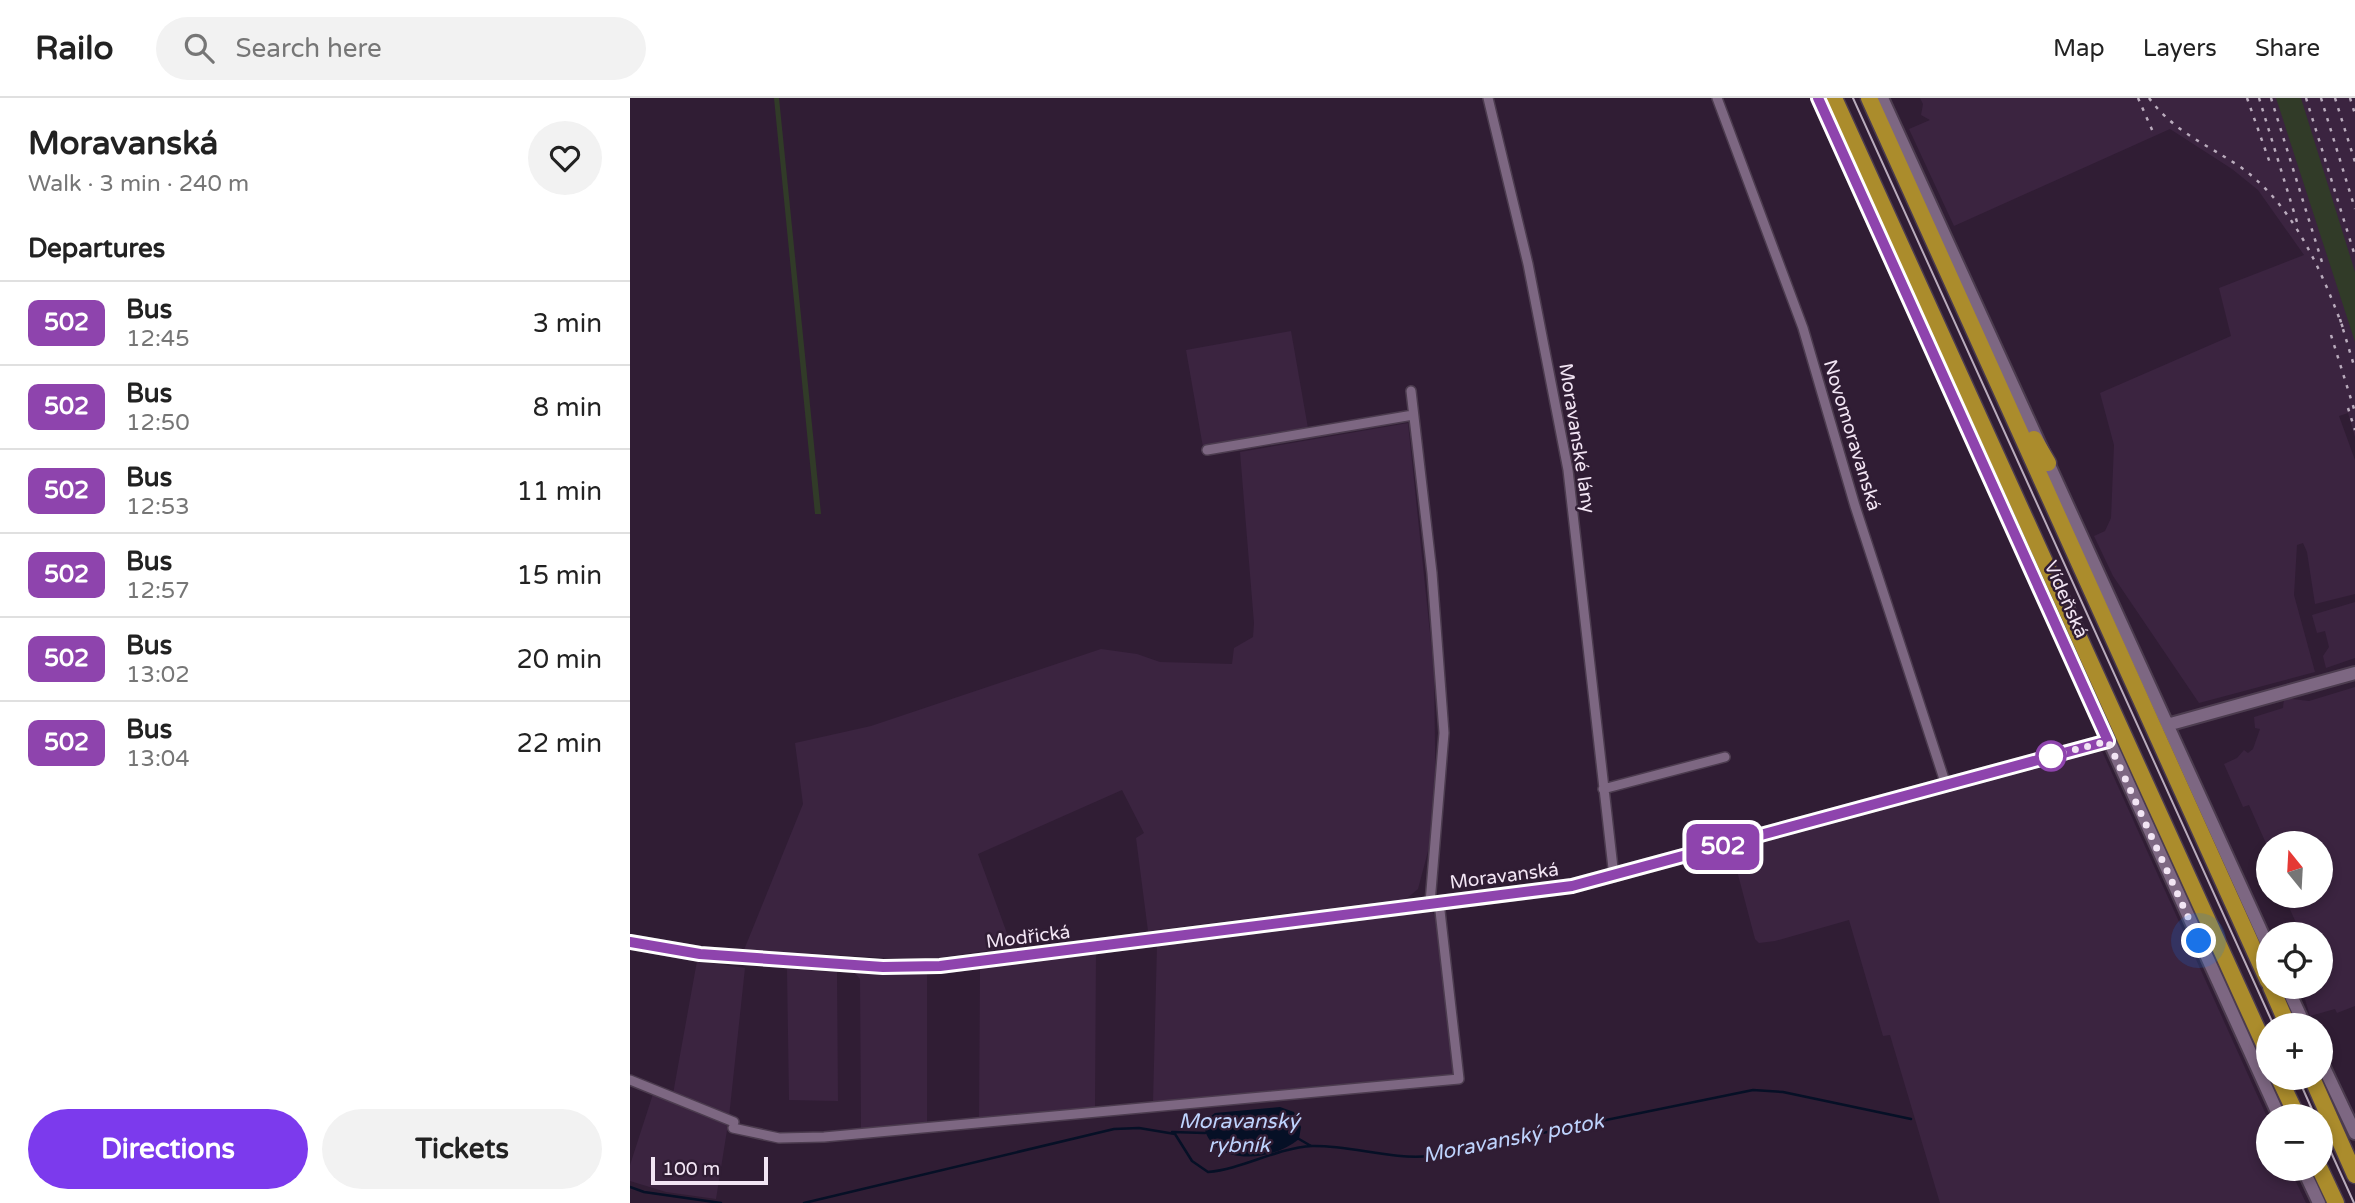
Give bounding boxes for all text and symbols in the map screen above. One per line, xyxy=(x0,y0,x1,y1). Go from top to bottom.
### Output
search box xyxy=(156,17,646,80)
text: Railo xyxy=(35,29,114,68)
icon: search xyxy=(180,29,218,67)
text: Search here xyxy=(236,33,382,64)
text: Map xyxy=(2053,34,2105,63)
text: Layers xyxy=(2143,34,2217,63)
text: Share xyxy=(2255,34,2320,63)
button: heart xyxy=(528,121,602,195)
text: Moravanská xyxy=(28,124,218,163)
text: Walk · 3 min · 240 m xyxy=(28,170,249,198)
text: Departures xyxy=(28,233,165,264)
text: Bus xyxy=(126,294,172,325)
text: 502 xyxy=(44,308,89,337)
text: 3 min xyxy=(533,308,602,339)
text: 12:45 xyxy=(126,325,190,353)
street label: Novomoravanská xyxy=(1819,357,1885,514)
street label: Moravanské lány xyxy=(1554,362,1600,515)
text: Bus xyxy=(126,378,172,409)
text: 502 xyxy=(44,392,89,421)
text: 8 min xyxy=(533,392,602,423)
text: 12:50 xyxy=(126,409,190,437)
text: Bus xyxy=(126,462,172,493)
text: 502 xyxy=(44,476,89,505)
text: 11 min xyxy=(516,476,602,507)
text: 12:53 xyxy=(126,493,190,521)
text: Bus xyxy=(126,546,172,577)
street label: Vídeňská xyxy=(2039,557,2093,641)
text: 502 xyxy=(44,560,89,589)
text: 15 min xyxy=(516,560,602,591)
text: 12:57 xyxy=(126,577,190,605)
text: Bus xyxy=(126,630,172,661)
text: 502 xyxy=(44,644,89,673)
text: 20 min xyxy=(516,644,602,675)
text: 13:02 xyxy=(126,661,190,689)
text: Bus xyxy=(126,714,172,745)
text: 502 xyxy=(44,728,89,757)
text: 22 min xyxy=(516,728,602,759)
unlabelled marker xyxy=(2036,741,2066,771)
text: 13:04 xyxy=(126,745,190,773)
line badge: 502 xyxy=(1683,824,1763,870)
north arrow xyxy=(2256,831,2333,908)
map controls xyxy=(2256,831,2333,1181)
text: 502 xyxy=(1700,832,1746,861)
street label: Moravanská xyxy=(1448,858,1560,894)
street label: Modřická xyxy=(985,921,1071,953)
button: locate xyxy=(2256,922,2333,999)
your location xyxy=(2181,923,2216,958)
button: + xyxy=(2256,1013,2333,1090)
button: − xyxy=(2256,1104,2333,1181)
water label: Moravanský potok xyxy=(1420,1108,1607,1168)
button: Directions xyxy=(28,1109,308,1189)
button: Tickets xyxy=(322,1109,602,1189)
water label: Moravanský rybník xyxy=(1179,1109,1302,1158)
scale bar xyxy=(651,1154,768,1186)
text: 100 m xyxy=(662,1158,720,1180)

